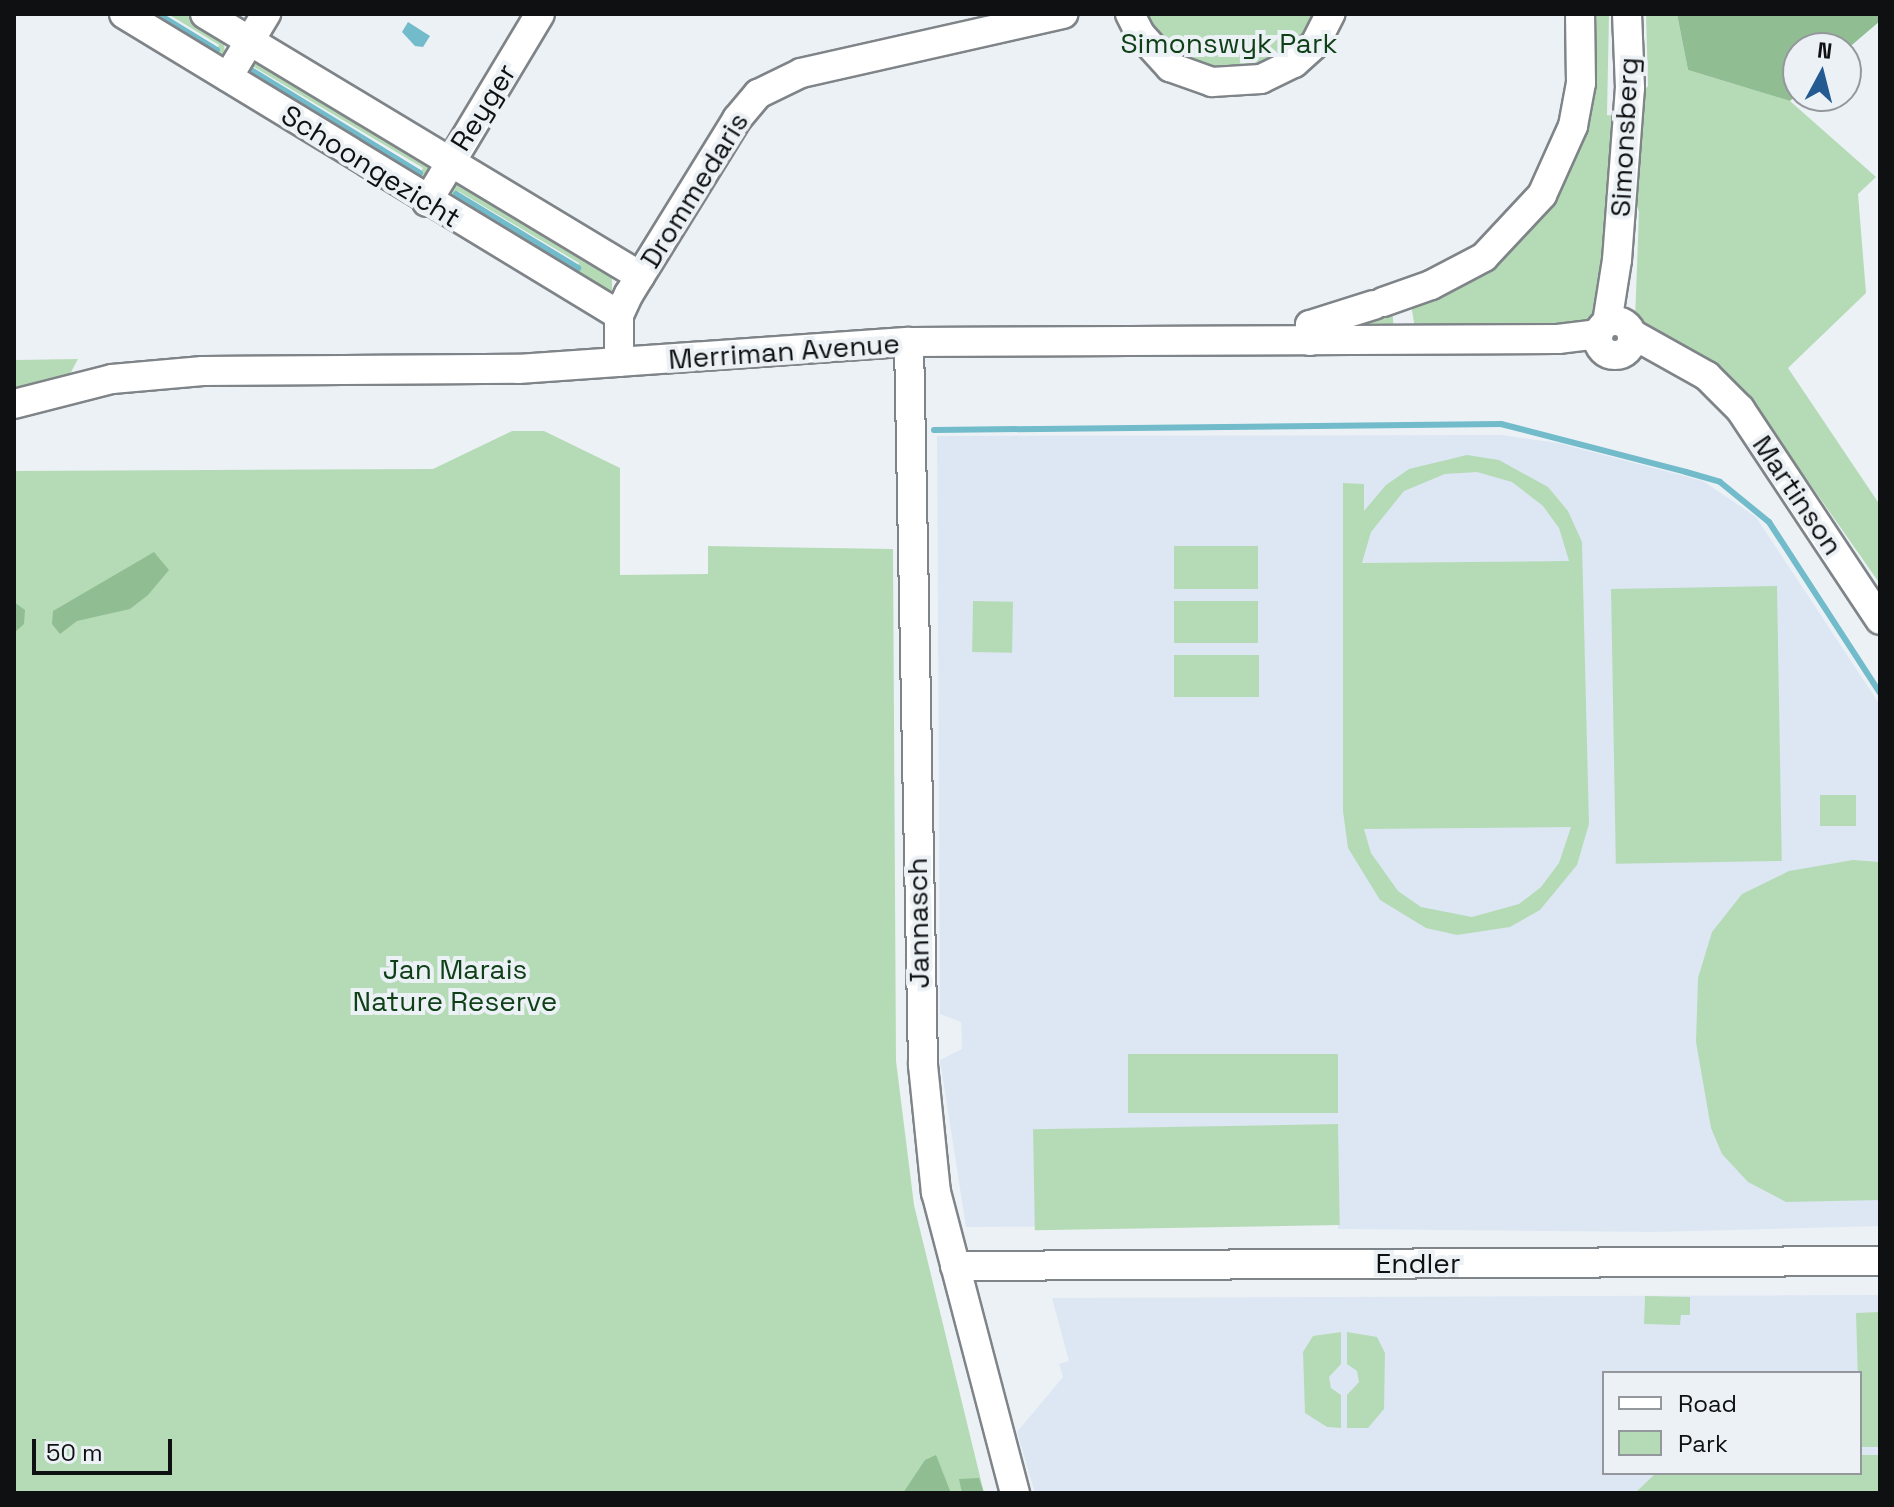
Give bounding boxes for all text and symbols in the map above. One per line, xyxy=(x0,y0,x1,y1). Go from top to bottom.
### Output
park label: Simonswyk Park xyxy=(1120,26,1338,60)
north arrow xyxy=(1782,32,1862,112)
text: N xyxy=(1816,35,1834,65)
street label: Simonsberg xyxy=(1603,56,1645,218)
street label: Reyger xyxy=(443,57,523,157)
street label: Schoongezicht xyxy=(275,98,467,234)
street label: Drommedaris xyxy=(633,106,755,274)
street label: Merriman Avenue xyxy=(667,326,901,376)
street label: Martinson xyxy=(1746,429,1850,561)
street label: Jannasch xyxy=(900,857,936,989)
park label: Jan Marais Nature Reserve xyxy=(353,952,557,1018)
street label: Endler xyxy=(1376,1246,1460,1280)
legend xyxy=(1602,1371,1862,1475)
text: Road xyxy=(1678,1388,1737,1419)
scale bar xyxy=(36,1423,176,1473)
text: Park xyxy=(1678,1428,1728,1459)
text: 50 m xyxy=(46,1437,103,1468)

